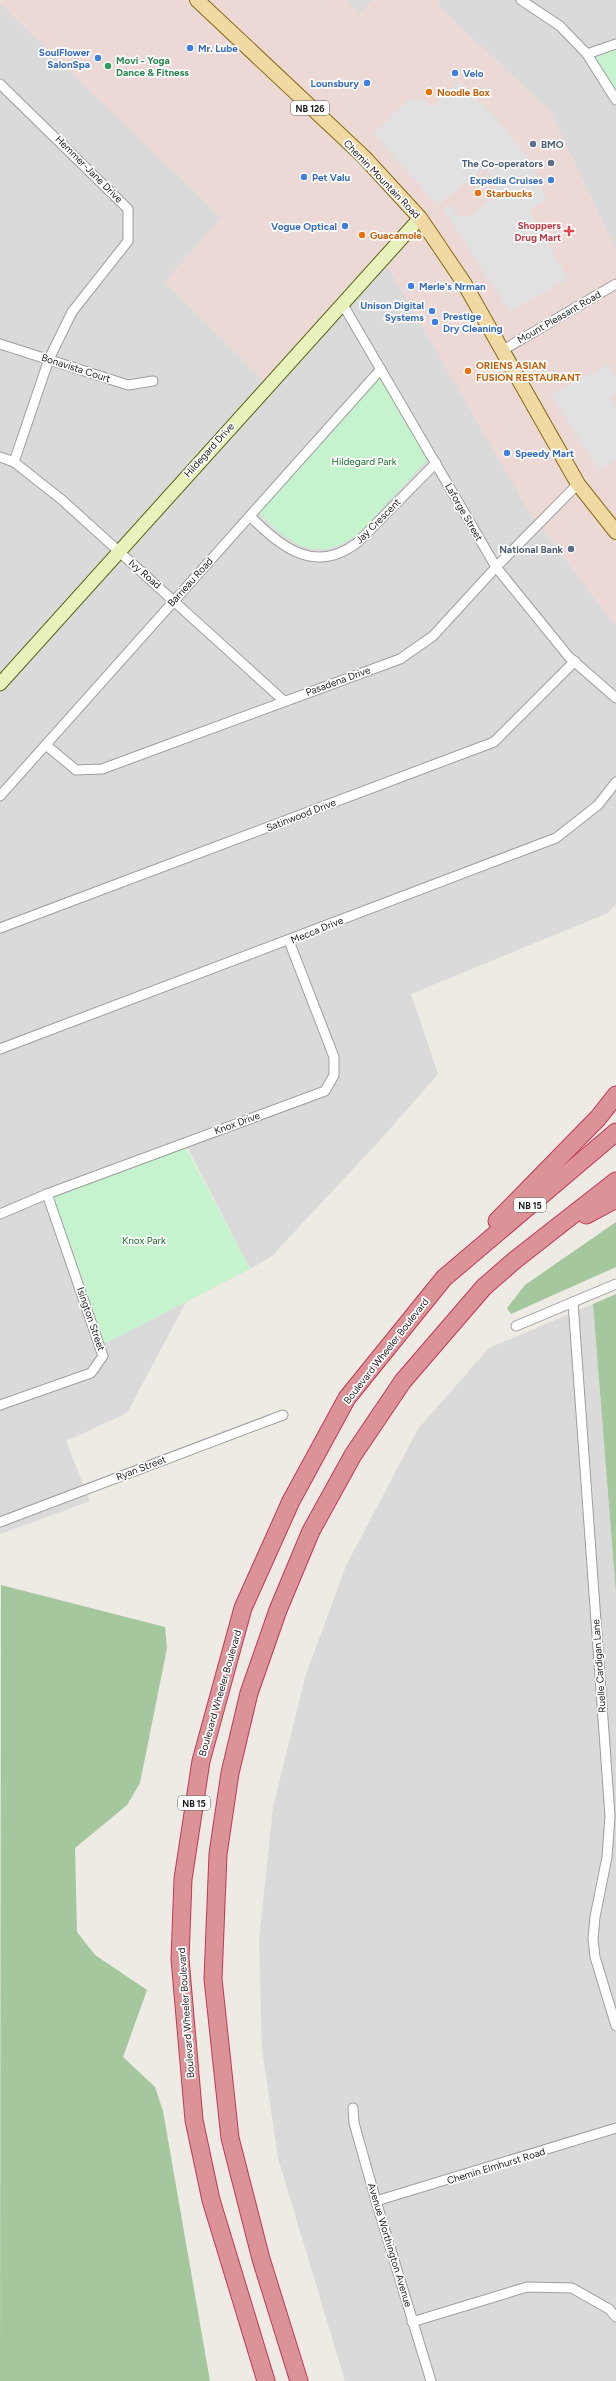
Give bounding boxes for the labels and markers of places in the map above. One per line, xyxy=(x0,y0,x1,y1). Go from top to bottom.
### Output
place label: Mr. Lube xyxy=(198,42,238,55)
marker: Mr. Lube xyxy=(185,43,195,53)
place label: SoulFlower SalonSpa xyxy=(39,46,90,71)
marker: SoulFlower SalonSpa xyxy=(93,53,103,63)
place label: Movi - Yoga Dance & Fitness xyxy=(116,54,189,79)
marker: Movi - Yoga Dance & Fitness xyxy=(103,61,113,71)
place label: Velo xyxy=(463,67,484,80)
marker: Velo xyxy=(450,68,460,78)
place label: Lounsbury xyxy=(311,77,359,90)
marker: Lounsbury xyxy=(362,78,372,88)
place label: Noodle Box xyxy=(437,86,490,99)
marker: Noodle Box xyxy=(424,87,434,97)
place label: BMO xyxy=(541,138,564,151)
marker: BMO xyxy=(528,139,538,149)
place label: The Co-operators xyxy=(462,157,543,170)
marker: The Co-operators xyxy=(546,158,556,168)
place label: Pet Valu xyxy=(312,171,350,184)
marker: Pet Valu xyxy=(299,172,309,182)
place label: Expedia Cruises xyxy=(470,174,543,187)
marker: Expedia Cruises xyxy=(546,175,556,185)
place label: Starbucks xyxy=(486,187,533,200)
marker: Starbucks xyxy=(473,188,483,198)
place label: Shoppers Drug Mart xyxy=(514,219,561,244)
place label: Vogue Optical xyxy=(271,220,337,233)
marker: Vogue Optical xyxy=(340,221,350,231)
marker: Shoppers Drug Mart xyxy=(564,226,574,236)
place label: Guacamole xyxy=(370,229,422,242)
marker: Guacamole xyxy=(357,230,367,240)
place label: Merle's Nrman xyxy=(419,280,486,293)
marker: Merle's Nrman xyxy=(406,281,416,291)
place label: Unison Digital Systems xyxy=(360,299,424,324)
marker: Unison Digital Systems xyxy=(427,306,437,316)
place label: Prestige Dry Cleaning xyxy=(443,310,503,335)
marker: Prestige Dry Cleaning xyxy=(430,317,440,327)
place label: ORIENS ASIAN FUSION RESTAURANT xyxy=(476,359,581,384)
marker: ORIENS ASIAN FUSION RESTAURANT xyxy=(463,366,473,376)
place label: Speedy Mart xyxy=(515,447,574,460)
marker: Speedy Mart xyxy=(502,448,512,458)
place label: National Bank xyxy=(499,543,564,556)
marker: National Bank xyxy=(566,544,576,554)

